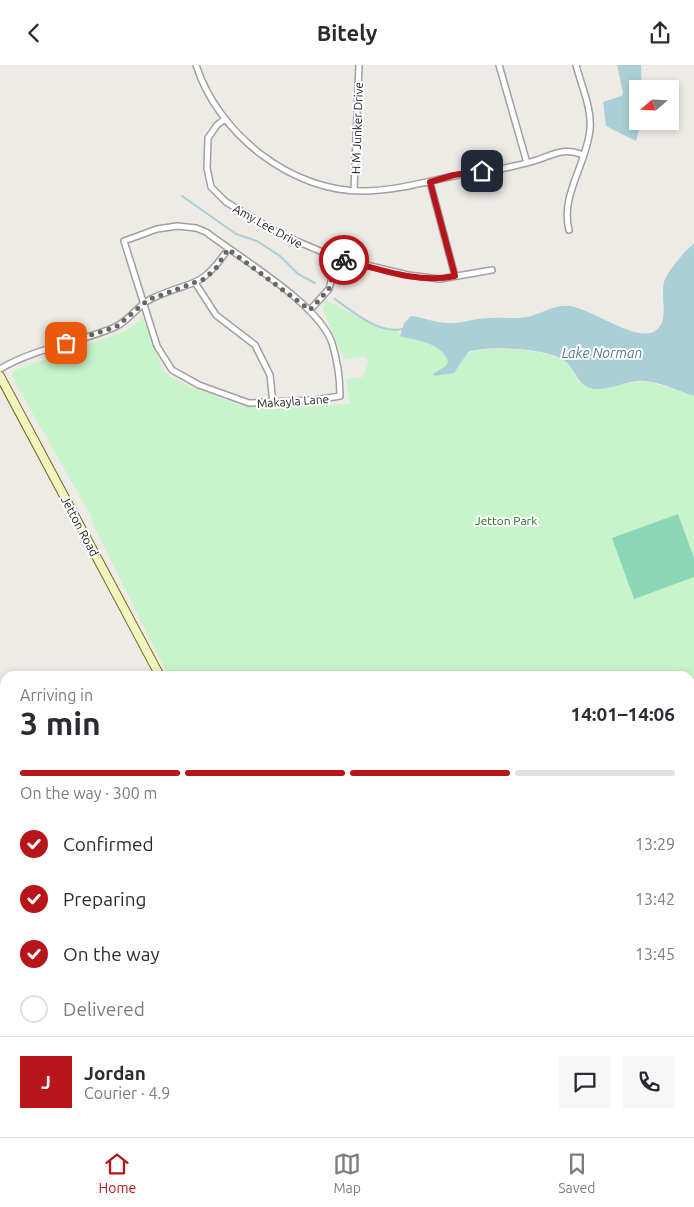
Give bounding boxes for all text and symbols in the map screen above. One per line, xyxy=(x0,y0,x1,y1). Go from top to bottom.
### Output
icon: back xyxy=(20,19,48,47)
icon: share xyxy=(646,19,674,47)
text: Bitely xyxy=(317,20,377,45)
north arrow xyxy=(629,80,679,130)
map controls xyxy=(629,80,679,130)
street label: H M Junker Drive xyxy=(349,82,365,174)
pin xyxy=(461,150,503,192)
icon: home xyxy=(468,157,496,185)
street label: Amy Lee Drive xyxy=(231,202,305,250)
courier xyxy=(319,235,369,285)
icon: bike xyxy=(330,246,358,274)
pin xyxy=(45,322,87,364)
icon: bag xyxy=(52,329,80,357)
water label: Lake Norman xyxy=(562,345,642,361)
street label: Makayla Lane xyxy=(256,392,330,410)
street label: Jetton Road xyxy=(59,494,101,558)
park label: Jetton Park xyxy=(475,514,537,527)
text: Arriving in xyxy=(20,686,93,704)
text: 14:01–14:06 xyxy=(570,703,675,725)
text: 3 min xyxy=(20,705,101,741)
text: On the way · 300 m xyxy=(20,784,157,802)
icon: check xyxy=(20,830,48,858)
text: Confirmed xyxy=(63,833,154,855)
text: 13:29 xyxy=(635,835,675,853)
icon: check xyxy=(20,885,48,913)
text: Preparing xyxy=(63,888,147,910)
text: 13:42 xyxy=(635,890,675,908)
icon: check xyxy=(20,940,48,968)
text: On the way xyxy=(63,943,160,965)
text: 13:45 xyxy=(635,945,675,963)
text: Delivered xyxy=(63,998,145,1020)
button: chat xyxy=(559,1056,611,1108)
button: phone xyxy=(623,1056,675,1108)
text: Jordan xyxy=(84,1062,146,1084)
text: J xyxy=(41,1071,51,1093)
text: Courier · 4.9 xyxy=(84,1084,170,1102)
tab: Home xyxy=(98,1150,136,1196)
tab: Map xyxy=(333,1150,361,1196)
tab: Saved xyxy=(558,1150,595,1196)

